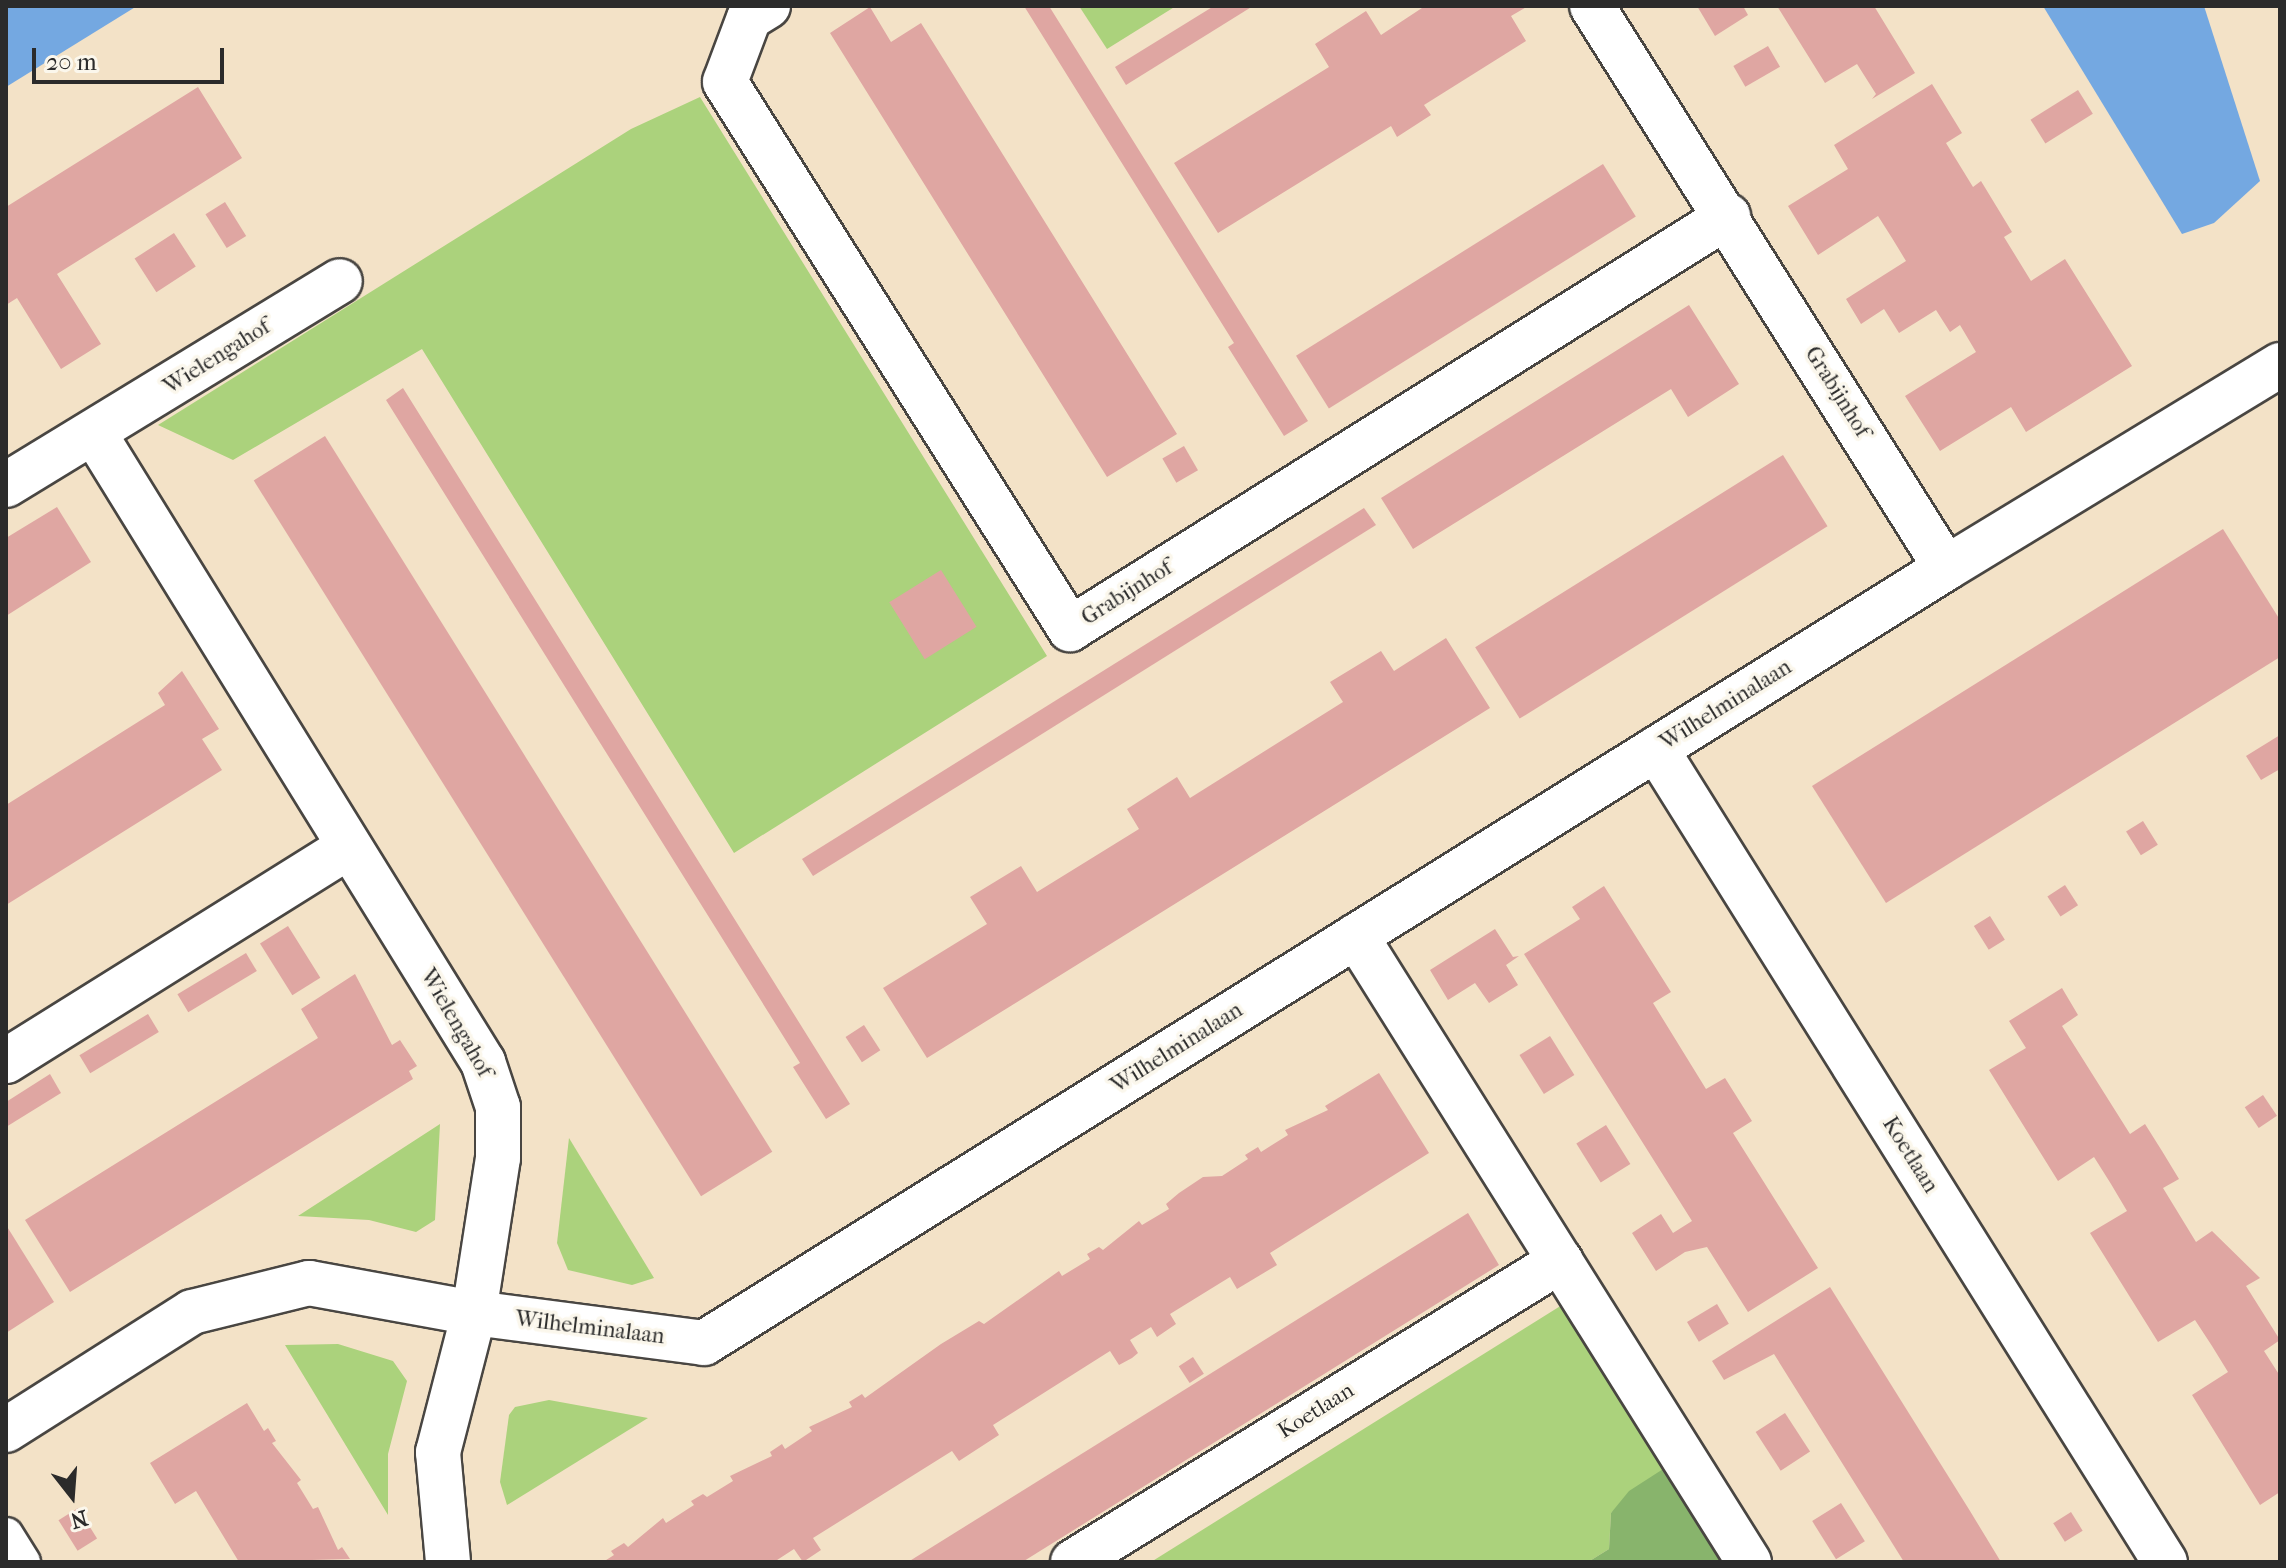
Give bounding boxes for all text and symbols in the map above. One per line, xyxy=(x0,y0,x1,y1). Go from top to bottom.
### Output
scale bar xyxy=(36,32,228,82)
text: 20 m xyxy=(46,48,97,76)
street label: Wielengahof xyxy=(159,314,275,400)
street label: Grabijnhof xyxy=(1799,342,1875,442)
street label: Grabijnhof xyxy=(1077,555,1177,631)
street label: Wilhelminalaan xyxy=(1655,654,1797,756)
street label: Wielengahof xyxy=(414,964,498,1082)
street label: Wilhelminalaan xyxy=(1106,997,1248,1099)
street label: Koetlaan xyxy=(1876,1112,1944,1198)
street label: Wilhelminalaan xyxy=(514,1306,666,1350)
street label: Koetlaan xyxy=(1273,1377,1359,1445)
north arrow xyxy=(32,1456,112,1536)
text: N xyxy=(67,1504,91,1534)

